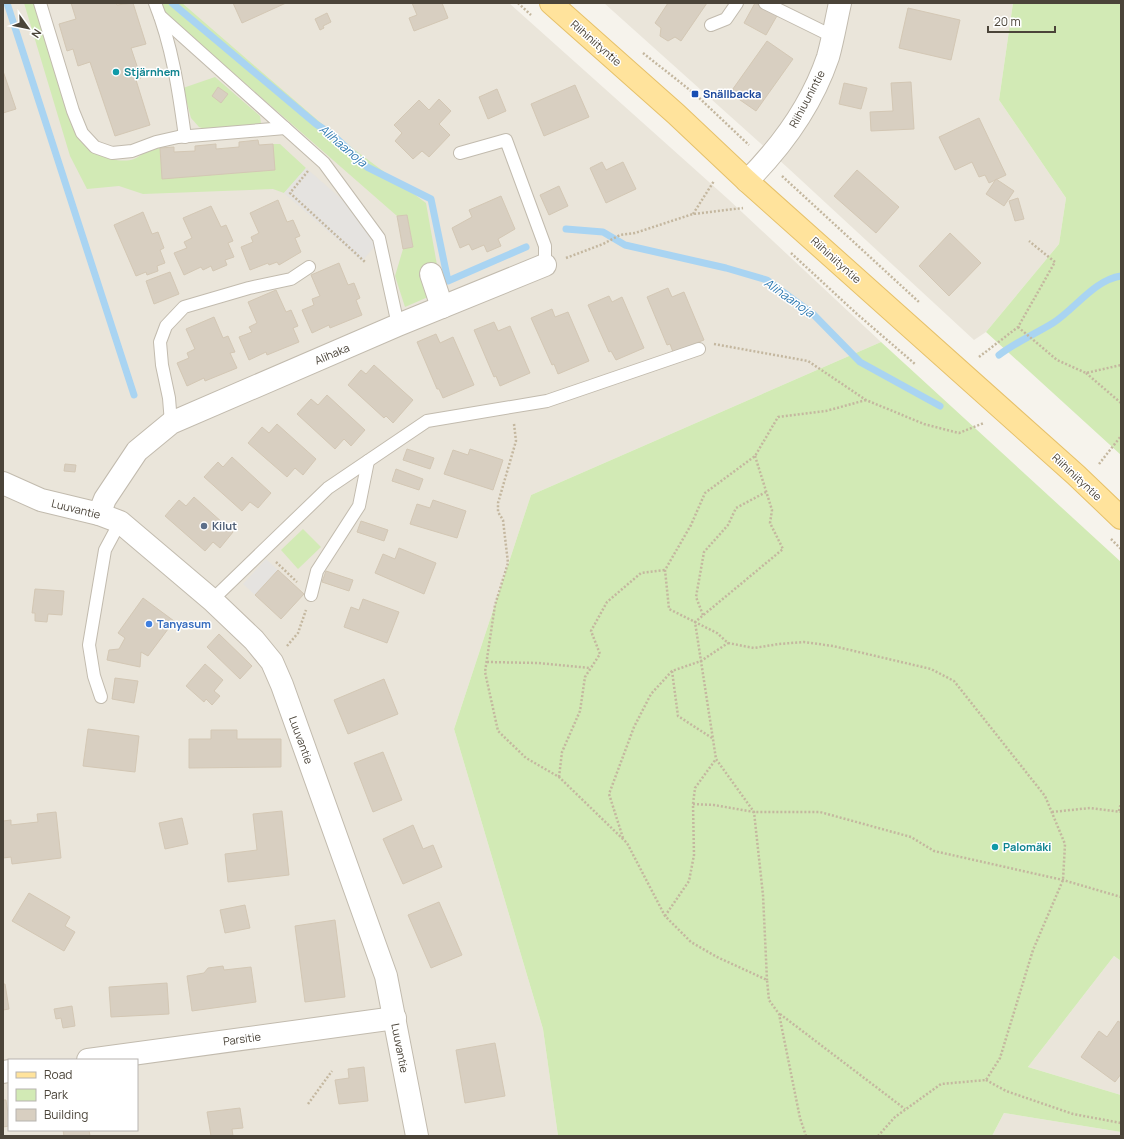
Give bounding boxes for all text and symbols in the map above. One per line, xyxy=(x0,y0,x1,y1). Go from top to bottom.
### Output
north arrow xyxy=(8,8,48,48)
scale bar xyxy=(988,8,1055,34)
text: 20 m xyxy=(994,13,1021,30)
street label: Riihiniityntie xyxy=(568,16,625,69)
text: N xyxy=(28,26,45,41)
place label: Stjärnhem xyxy=(124,64,180,79)
marker: Stjärnhem xyxy=(111,67,121,77)
street label: Riihiuunintie xyxy=(785,67,828,130)
place label: Snällbacka xyxy=(703,86,761,101)
marker: Snällbacka xyxy=(690,89,700,99)
water label: Alihaanoja xyxy=(316,121,372,171)
street label: Riihiniityntie xyxy=(808,233,865,287)
water label: Alihaanoja xyxy=(761,274,819,322)
street label: Alihaka xyxy=(312,340,351,368)
street label: Riihiniityntie xyxy=(1049,450,1106,504)
street label: Luuvantie xyxy=(50,495,103,522)
place label: Kilut xyxy=(212,518,237,533)
marker: Kilut xyxy=(199,521,209,531)
place label: Tanyasum xyxy=(157,616,211,631)
marker: Tanyasum xyxy=(144,619,154,629)
street label: Luuvantie xyxy=(286,714,317,766)
place label: Palomäki xyxy=(1003,839,1051,854)
marker: Palomäki xyxy=(990,842,1000,852)
street label: Luuvantie xyxy=(388,1022,413,1074)
street label: Parsitie xyxy=(222,1028,262,1049)
legend xyxy=(8,1059,138,1131)
text: Road xyxy=(44,1066,72,1083)
text: Park xyxy=(44,1086,69,1103)
text: Building xyxy=(44,1106,88,1123)

